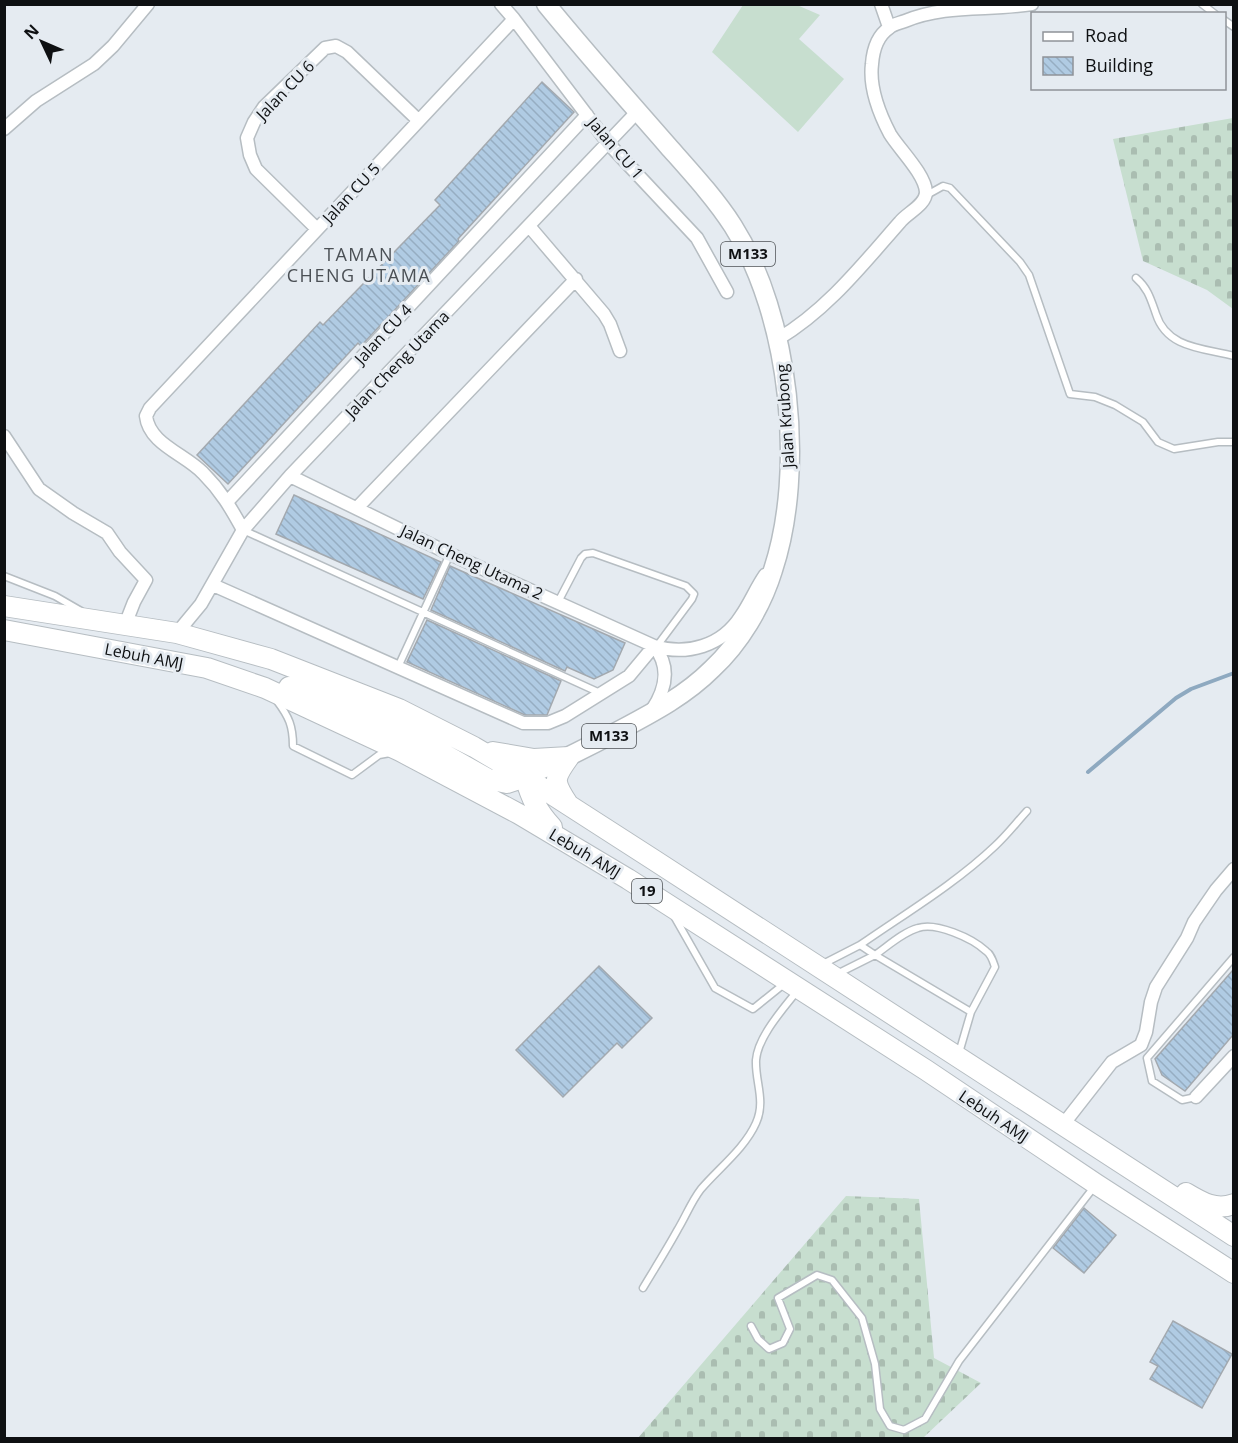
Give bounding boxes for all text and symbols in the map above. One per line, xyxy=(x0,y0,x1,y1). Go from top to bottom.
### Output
north arrow xyxy=(12,12,72,72)
legend xyxy=(1031,12,1226,90)
text: N xyxy=(19,19,44,44)
text: Road xyxy=(1085,23,1128,47)
text: Building xyxy=(1085,53,1153,77)
street label: Jalan CU 6 xyxy=(250,55,319,126)
street label: Jalan CU 1 xyxy=(582,111,649,184)
street label: Jalan CU 5 xyxy=(316,158,385,229)
district label: TAMAN CHENG UTAMA xyxy=(287,242,431,287)
road number: M133 xyxy=(721,242,775,266)
street label: Jalan CU 4 xyxy=(348,299,417,370)
street label: Jalan Cheng Utama xyxy=(339,305,454,424)
street label: Jalan Krubong xyxy=(770,363,800,471)
street label: Jalan Cheng Utama 2 xyxy=(395,518,547,605)
street label: Lebuh AMJ xyxy=(103,638,185,674)
road number: M133 xyxy=(582,724,636,748)
street label: Lebuh AMJ xyxy=(545,823,625,883)
road number: 19 xyxy=(632,879,662,903)
street label: Lebuh AMJ xyxy=(955,1085,1033,1147)

